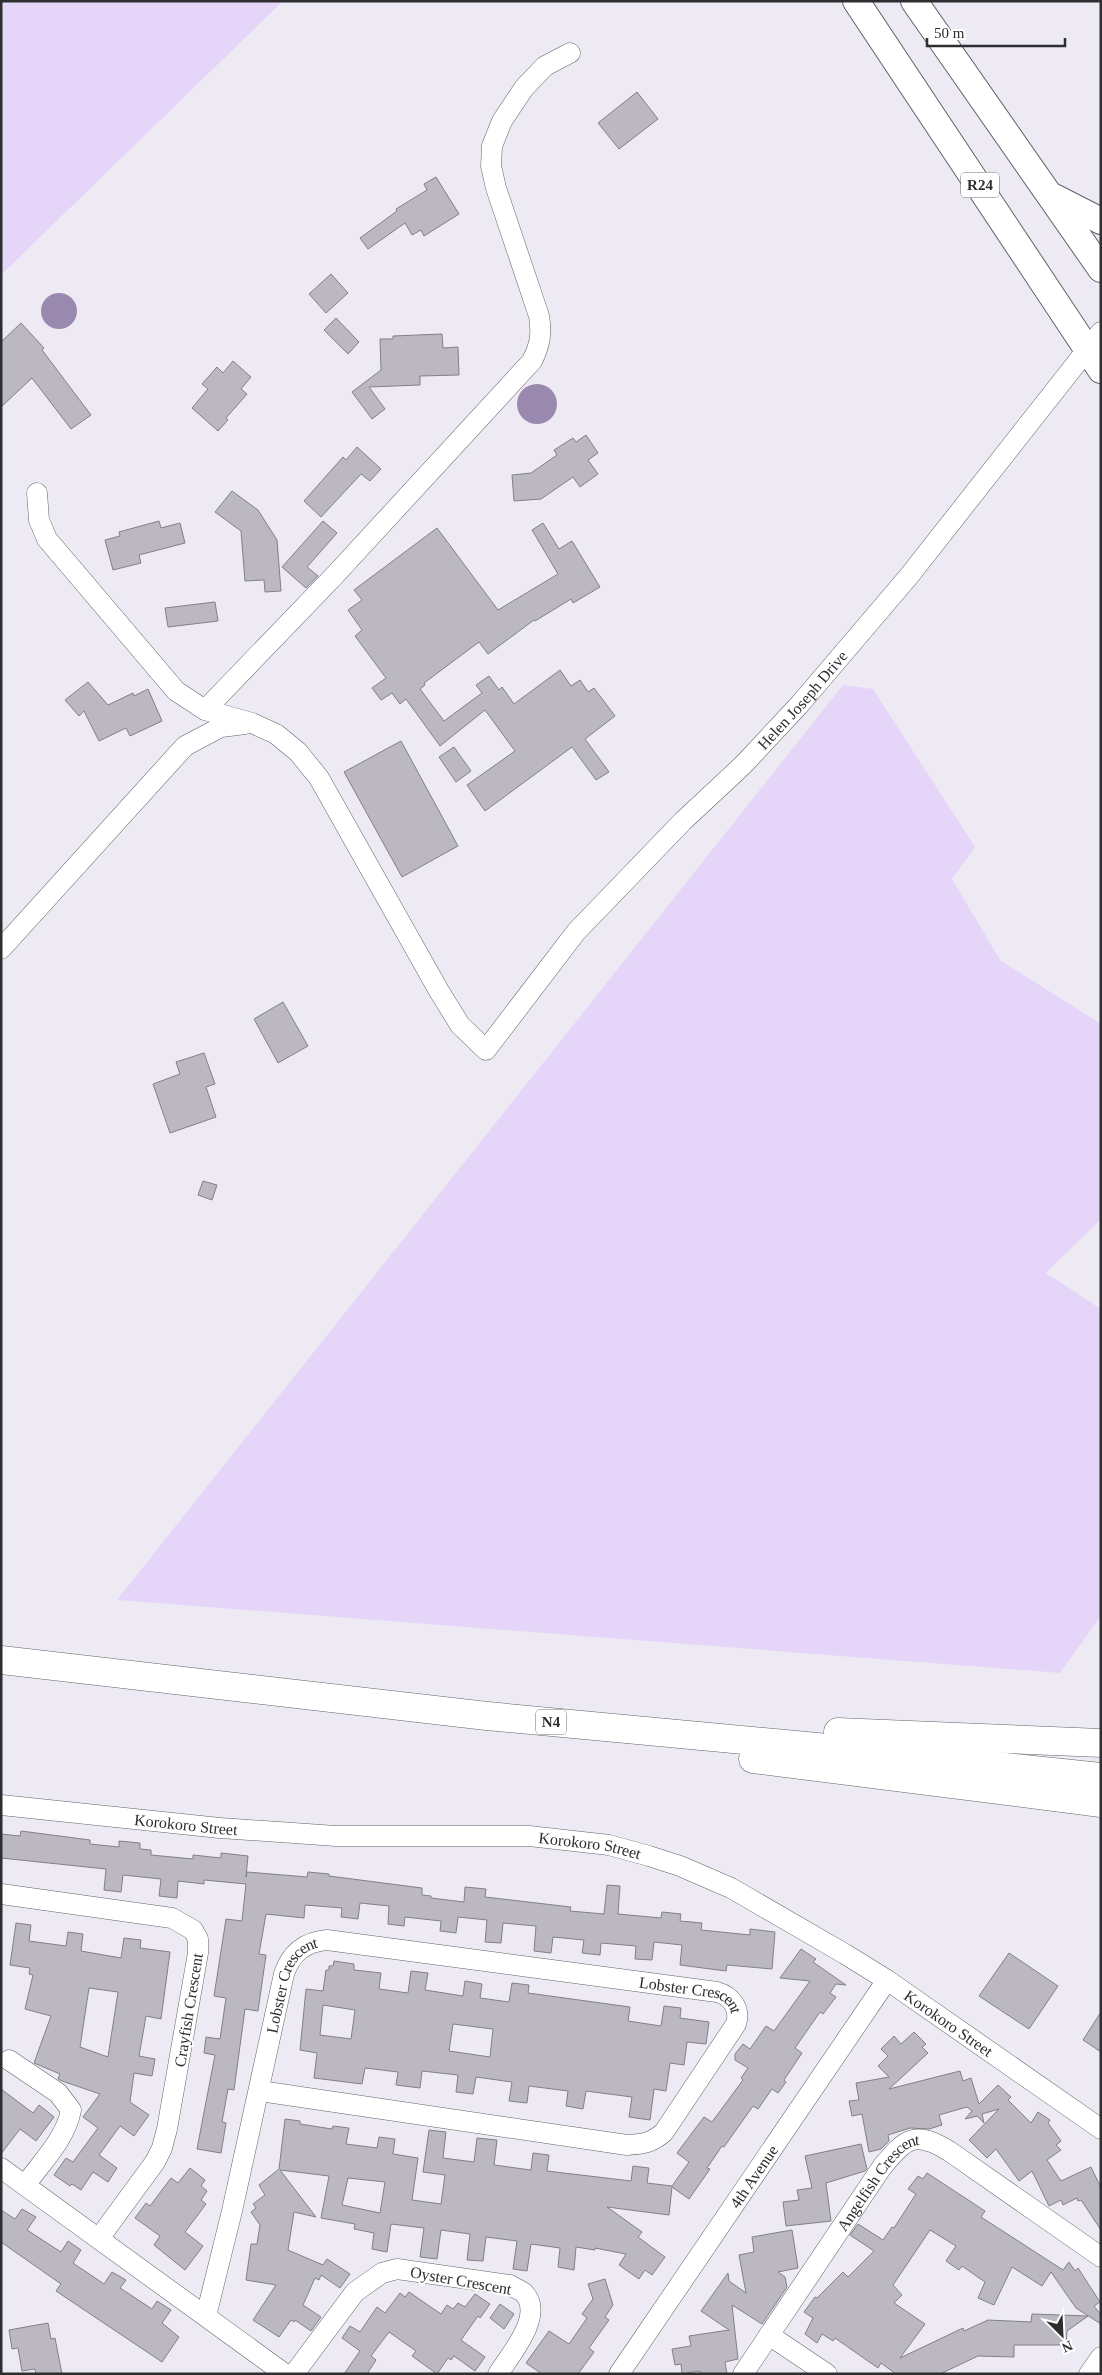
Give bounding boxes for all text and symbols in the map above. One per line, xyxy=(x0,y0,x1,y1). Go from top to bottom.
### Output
scale bar xyxy=(927,15,1064,47)
text: 50 m xyxy=(934,25,965,41)
road number: R24 xyxy=(961,172,999,198)
street label: Helen Joseph Drive xyxy=(754,647,851,753)
road number: N4 xyxy=(536,1710,566,1734)
street label: Korokoro Street xyxy=(134,1811,239,1838)
street label: Korokoro Street xyxy=(538,1829,643,1863)
street label: Lobster Crescent xyxy=(263,1934,320,2035)
street label: Crayfish Crescent xyxy=(171,1951,207,2068)
street label: Lobster Crescent xyxy=(638,1974,745,2015)
street label: Korokoro Street xyxy=(901,1987,996,2060)
street label: Angelfish Crescent xyxy=(834,2131,921,2234)
street label: 4th Avenue xyxy=(727,2142,781,2211)
street label: Oyster Crescent xyxy=(409,2263,513,2299)
north arrow xyxy=(1037,2310,1087,2360)
text: N xyxy=(1059,2338,1075,2355)

